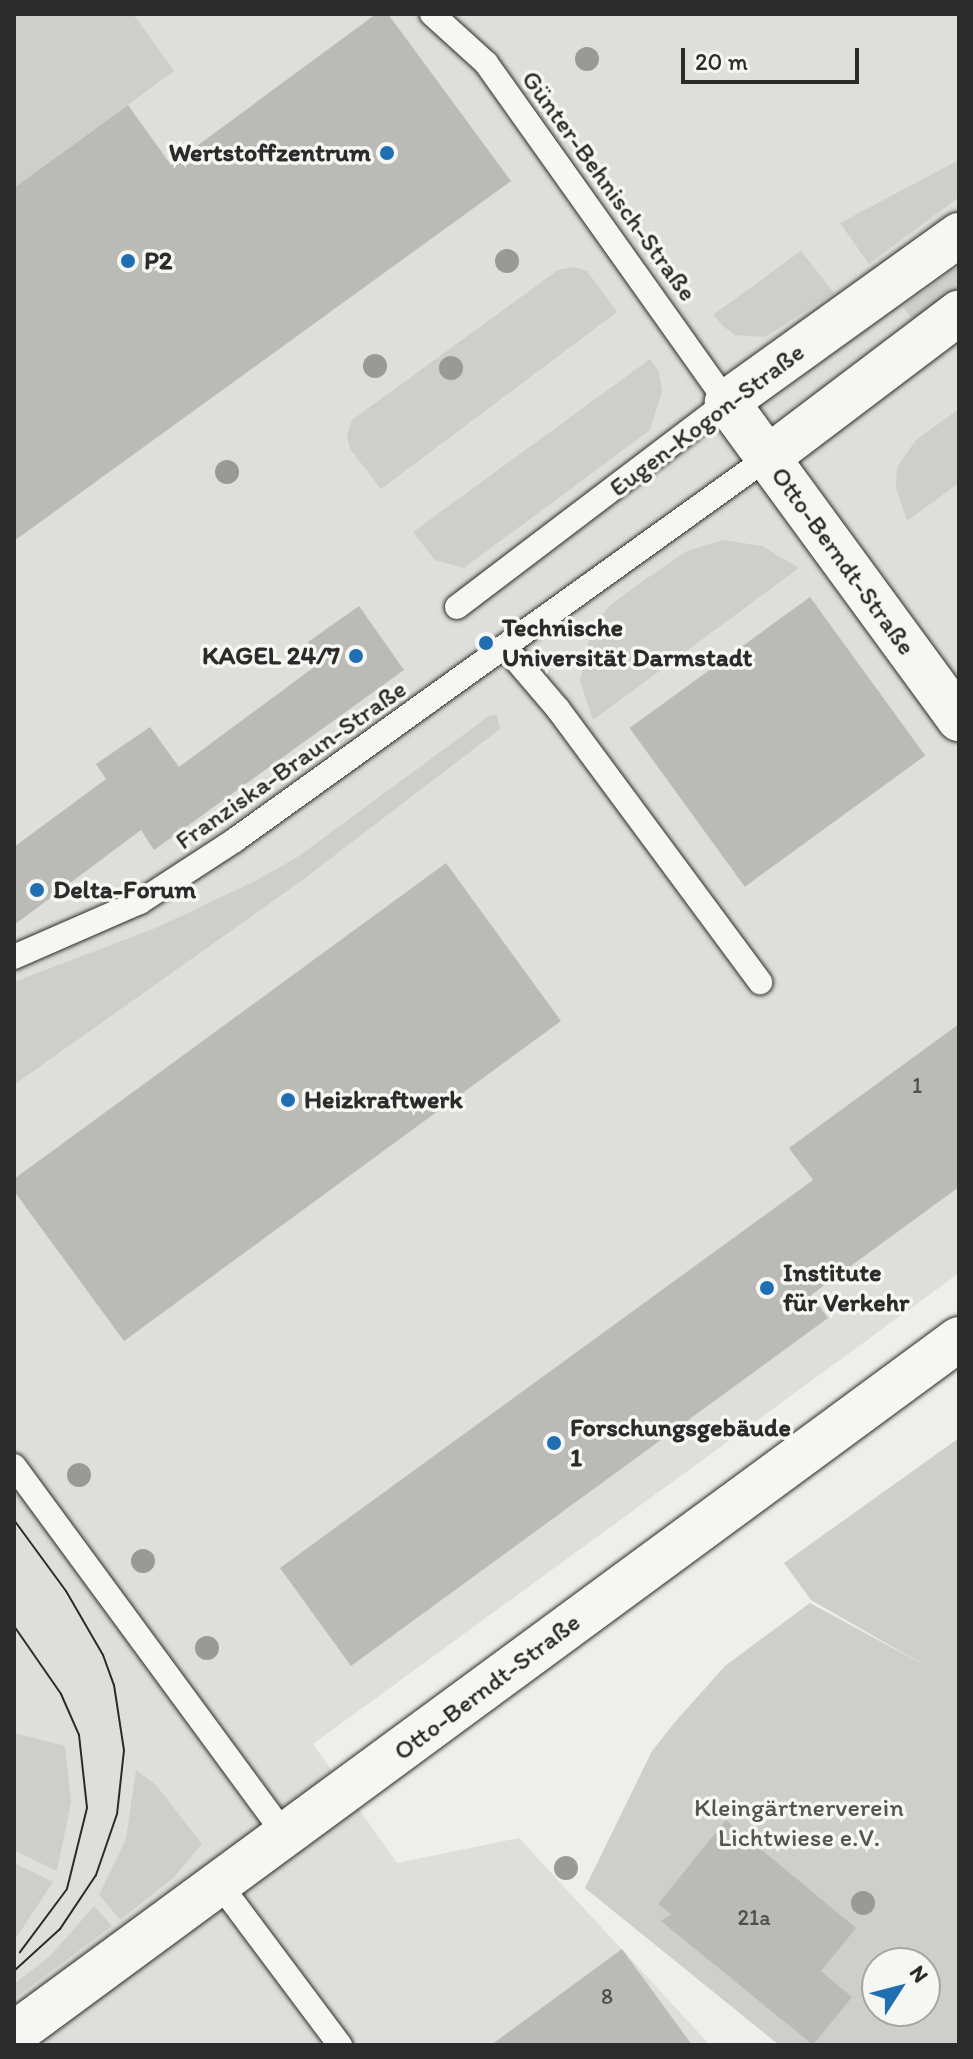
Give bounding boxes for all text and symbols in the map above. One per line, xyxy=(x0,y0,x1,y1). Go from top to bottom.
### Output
scale bar xyxy=(685,32,863,82)
text: 20 m xyxy=(695,47,748,76)
street label: Günter-Behnisch-Straße xyxy=(515,65,703,307)
place label: Wertstoffzentrum xyxy=(169,137,371,169)
marker: Wertstoffzentrum xyxy=(378,144,396,162)
place label: P2 xyxy=(144,245,173,277)
marker: P2 xyxy=(119,252,137,270)
street label: Eugen-Kogon-Straße xyxy=(603,337,811,503)
street label: Otto-Berndt-Straße xyxy=(764,461,922,661)
place label: Technische Universität Darmstadt xyxy=(502,612,752,674)
marker: Technische Universität Darmstadt xyxy=(477,634,495,652)
place label: KAGEL 24/7 xyxy=(202,640,340,672)
marker: KAGEL 24/7 xyxy=(347,647,365,665)
street label: Franziska-Braun-Straße xyxy=(170,673,412,857)
place label: Delta-Forum xyxy=(53,874,196,906)
marker: Delta-Forum xyxy=(28,881,46,899)
house number: 1 xyxy=(912,1073,922,1099)
place label: Heizkraftwerk xyxy=(304,1084,463,1116)
marker: Heizkraftwerk xyxy=(279,1091,297,1109)
place label: Institute für Verkehr xyxy=(783,1257,910,1318)
marker: Institute für Verkehr xyxy=(758,1279,776,1297)
place label: Forschungsgebäude 1 xyxy=(570,1412,791,1474)
marker: Forschungsgebäude 1 xyxy=(545,1434,563,1452)
street label: Otto-Berndt-Straße xyxy=(388,1607,586,1767)
park label: Kleingärtnerverein Lichtwiese e.V. xyxy=(694,1792,904,1854)
house number: 21a xyxy=(737,1905,771,1931)
north arrow xyxy=(861,1947,941,2027)
text: N xyxy=(904,1960,934,1988)
house number: 8 xyxy=(601,1984,613,2010)

